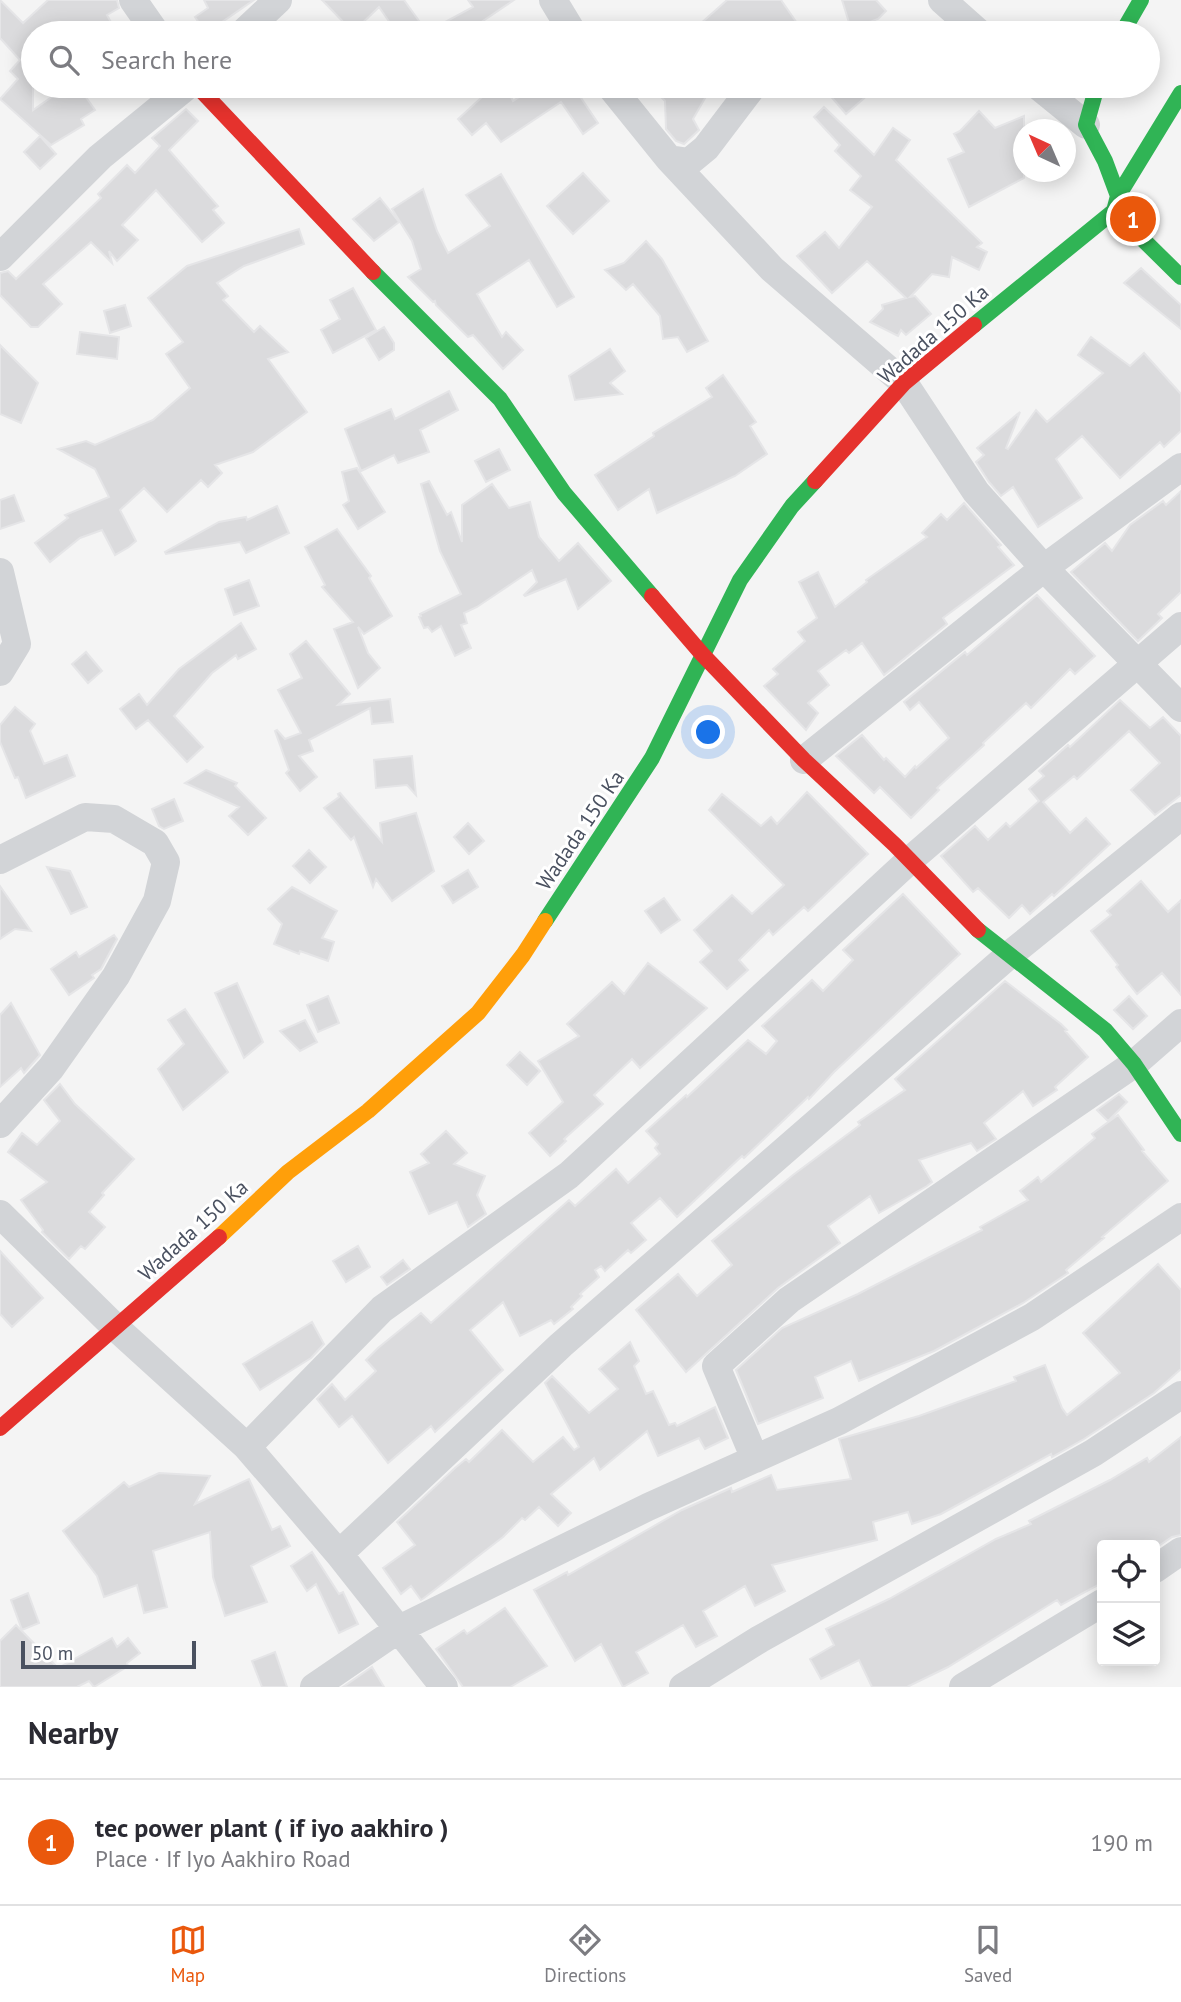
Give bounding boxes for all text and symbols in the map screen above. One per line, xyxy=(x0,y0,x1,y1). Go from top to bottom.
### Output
search box xyxy=(21,21,1160,98)
icon: search xyxy=(45,41,83,79)
text: Search here xyxy=(101,43,232,76)
north arrow xyxy=(1013,119,1076,182)
pin: 1 xyxy=(1110,193,1156,245)
street label: Wadada 150 Ka xyxy=(872,278,994,390)
your location xyxy=(691,715,725,749)
street label: Wadada 150 Ka xyxy=(530,765,630,895)
street label: Wadada 150 Ka xyxy=(132,1174,254,1286)
map controls xyxy=(1097,1540,1160,1666)
button: locate xyxy=(1097,1540,1160,1603)
button: layers xyxy=(1097,1603,1160,1666)
scale bar xyxy=(21,1638,196,1670)
text: 50 m xyxy=(32,1641,73,1665)
text: Nearby xyxy=(28,1713,118,1752)
text: tec power plant ( if iyo aakhiro ) xyxy=(95,1811,449,1844)
text: 1 xyxy=(44,1828,58,1857)
text: 190 m xyxy=(1091,1828,1153,1857)
text: Place · If Iyo Aakhiro Road xyxy=(95,1844,351,1873)
tab: Map xyxy=(169,1921,207,1987)
tab: Directions xyxy=(544,1921,626,1987)
tab: Saved xyxy=(964,1921,1012,1987)

